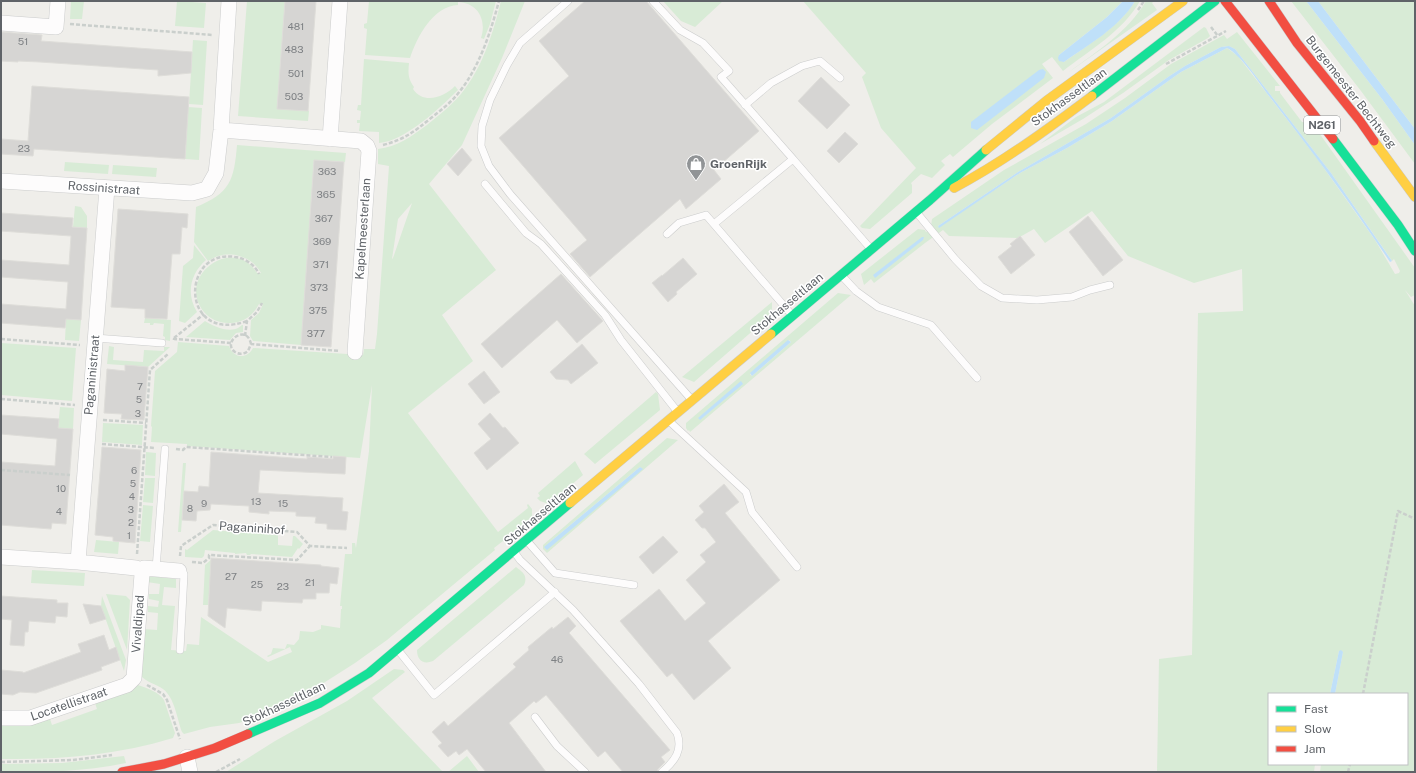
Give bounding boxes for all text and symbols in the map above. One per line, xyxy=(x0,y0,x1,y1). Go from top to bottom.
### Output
house number: 481 xyxy=(288,20,304,32)
street label: Burgemeester Bechtweg xyxy=(1303,33,1399,151)
house number: 51 xyxy=(18,35,28,47)
house number: 483 xyxy=(285,43,304,55)
street label: Stokhasseltlaan xyxy=(1029,65,1110,129)
house number: 501 xyxy=(288,67,304,79)
house number: 503 xyxy=(285,90,303,102)
road number: N261 xyxy=(1304,116,1340,134)
house number: 23 xyxy=(18,142,30,154)
shop icon: GroenRijk xyxy=(685,153,707,181)
place label: GroenRijk xyxy=(710,157,767,171)
house number: 363 xyxy=(318,165,336,177)
street label: Rossinistraat xyxy=(67,178,141,198)
street label: Kapelmeesterlaan xyxy=(352,178,374,280)
house number: 365 xyxy=(317,188,335,200)
house number: 367 xyxy=(315,212,333,224)
house number: 369 xyxy=(313,235,331,247)
house number: 371 xyxy=(313,258,329,270)
street label: Stokhasseltlaan xyxy=(748,270,826,338)
house number: 373 xyxy=(310,281,328,293)
house number: 375 xyxy=(309,304,327,316)
house number: 377 xyxy=(307,327,325,339)
street label: Paganinistraat xyxy=(82,334,103,416)
house number: 7 xyxy=(137,380,143,392)
house number: 5 xyxy=(136,393,142,405)
house number: 3 xyxy=(135,407,141,419)
house number: 6 xyxy=(131,464,137,476)
house number: 5 xyxy=(130,477,136,489)
street label: Stokhasseltlaan xyxy=(501,480,579,548)
house number: 10 xyxy=(56,482,66,494)
house number: 4 xyxy=(129,490,135,502)
house number: 13 xyxy=(251,495,261,507)
house number: 9 xyxy=(201,497,207,509)
house number: 15 xyxy=(278,497,288,509)
house number: 8 xyxy=(187,502,193,514)
house number: 3 xyxy=(128,503,134,515)
house number: 4 xyxy=(56,505,62,517)
house number: 2 xyxy=(128,516,134,528)
street label: Paganinihof xyxy=(218,519,286,537)
house number: 1 xyxy=(127,529,131,541)
house number: 27 xyxy=(225,570,237,582)
house number: 21 xyxy=(305,576,315,588)
house number: 25 xyxy=(251,578,263,590)
house number: 23 xyxy=(277,580,289,592)
street label: Vivaldipad xyxy=(129,595,147,653)
house number: 46 xyxy=(551,653,563,665)
street label: Stokhasseltlaan xyxy=(240,679,328,729)
street label: Locatellistraat xyxy=(29,684,110,724)
legend xyxy=(1268,693,1408,765)
text: Fast xyxy=(1304,702,1329,716)
text: Slow xyxy=(1304,722,1332,736)
text: Jam xyxy=(1304,742,1326,756)

